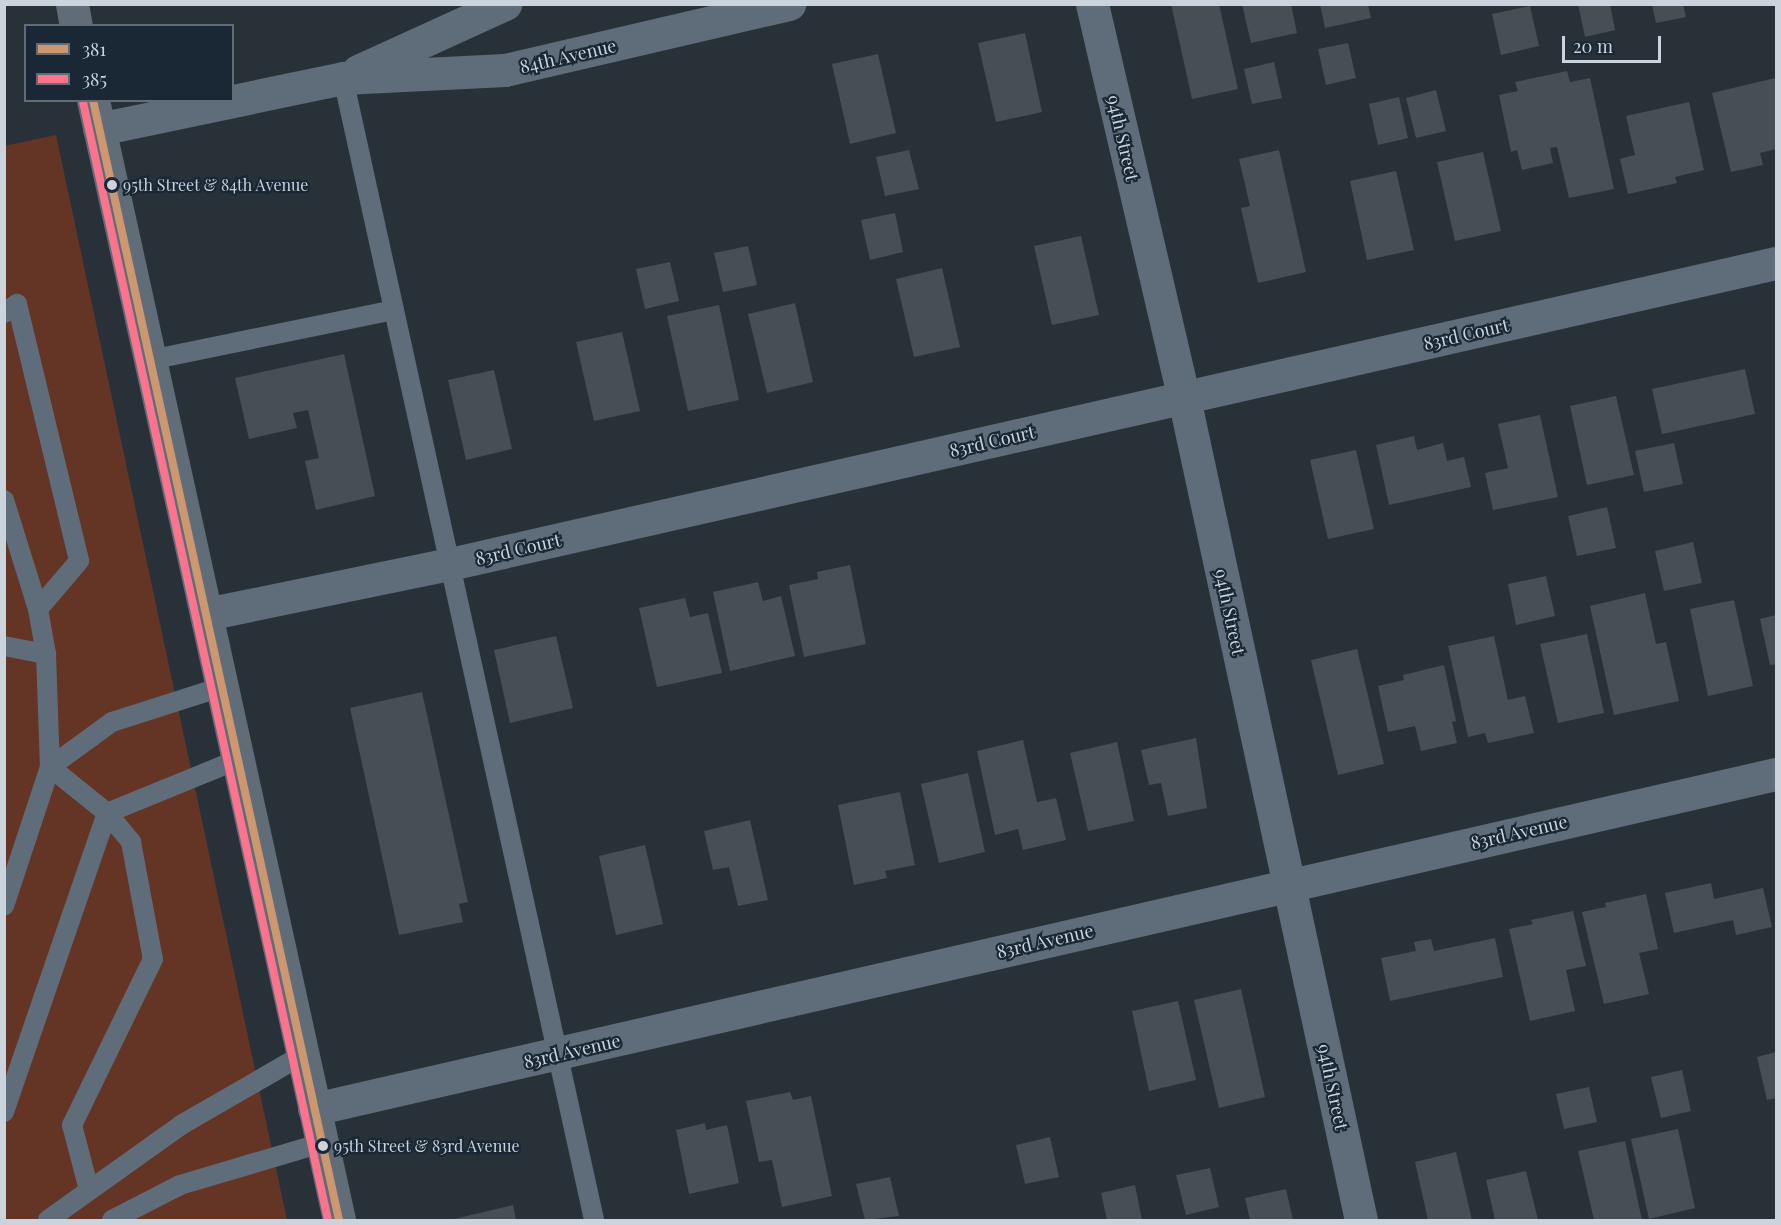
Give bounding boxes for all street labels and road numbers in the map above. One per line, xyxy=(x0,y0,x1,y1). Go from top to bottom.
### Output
street label: 84th Avenue xyxy=(517,34,619,78)
street label: 94th Street xyxy=(1103,93,1143,183)
street label: 83rd Court xyxy=(1421,314,1511,354)
street label: 83rd Court xyxy=(947,421,1037,461)
street label: 83rd Court xyxy=(473,529,563,569)
street label: 94th Street xyxy=(1210,567,1250,657)
street label: 83rd Avenue xyxy=(1468,810,1570,854)
street label: 83rd Avenue xyxy=(994,919,1096,963)
street label: 83rd Avenue xyxy=(521,1029,623,1073)
street label: 94th Street xyxy=(1313,1042,1353,1132)

